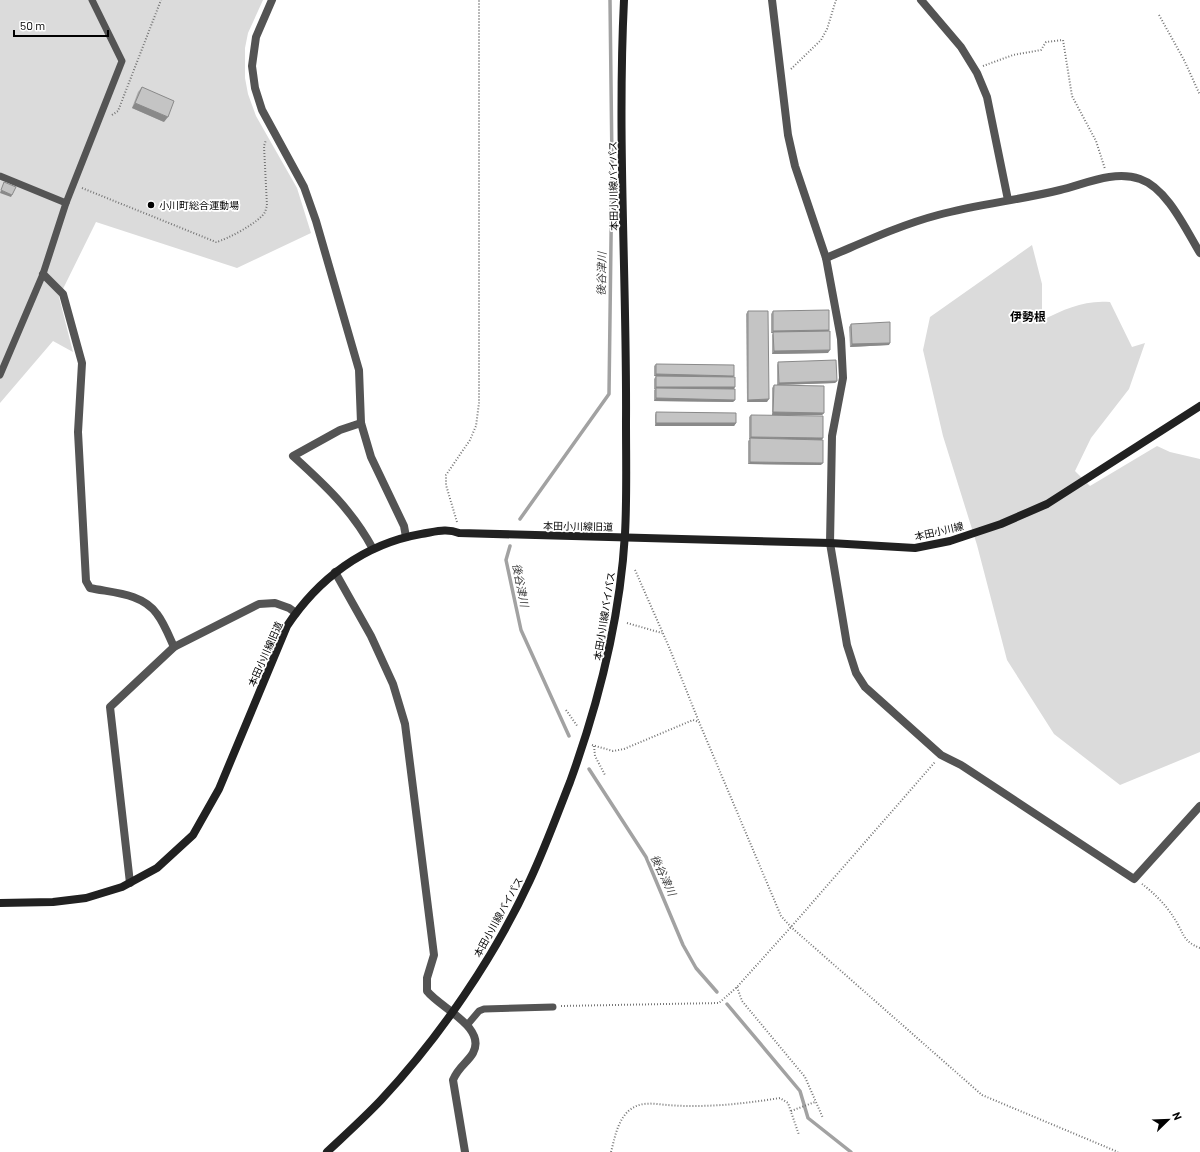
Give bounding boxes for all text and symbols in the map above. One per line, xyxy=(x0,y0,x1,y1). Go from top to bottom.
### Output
scale bar xyxy=(14,12,108,38)
text: 50 m xyxy=(20,18,45,32)
street label: 本田小川線バイパス xyxy=(606,141,620,231)
place label: 小川町総合運動場 xyxy=(159,199,239,211)
marker: 小川町総合運動場 xyxy=(146,200,156,210)
water label: 後谷津川 xyxy=(594,251,608,296)
district label: 伊勢根 xyxy=(1010,309,1046,323)
street label: 本田小川線旧道 xyxy=(543,519,613,533)
street label: 本田小川線 xyxy=(913,520,965,542)
water label: 後谷津川 xyxy=(510,562,532,609)
street label: 本田小川線バイパス xyxy=(591,571,617,661)
street label: 本田小川線旧道 xyxy=(245,620,285,688)
water label: 後谷津川 xyxy=(649,852,680,899)
street label: 本田小川線バイパス xyxy=(471,875,525,959)
north arrow xyxy=(1148,1100,1188,1140)
text: N xyxy=(1170,1110,1185,1122)

